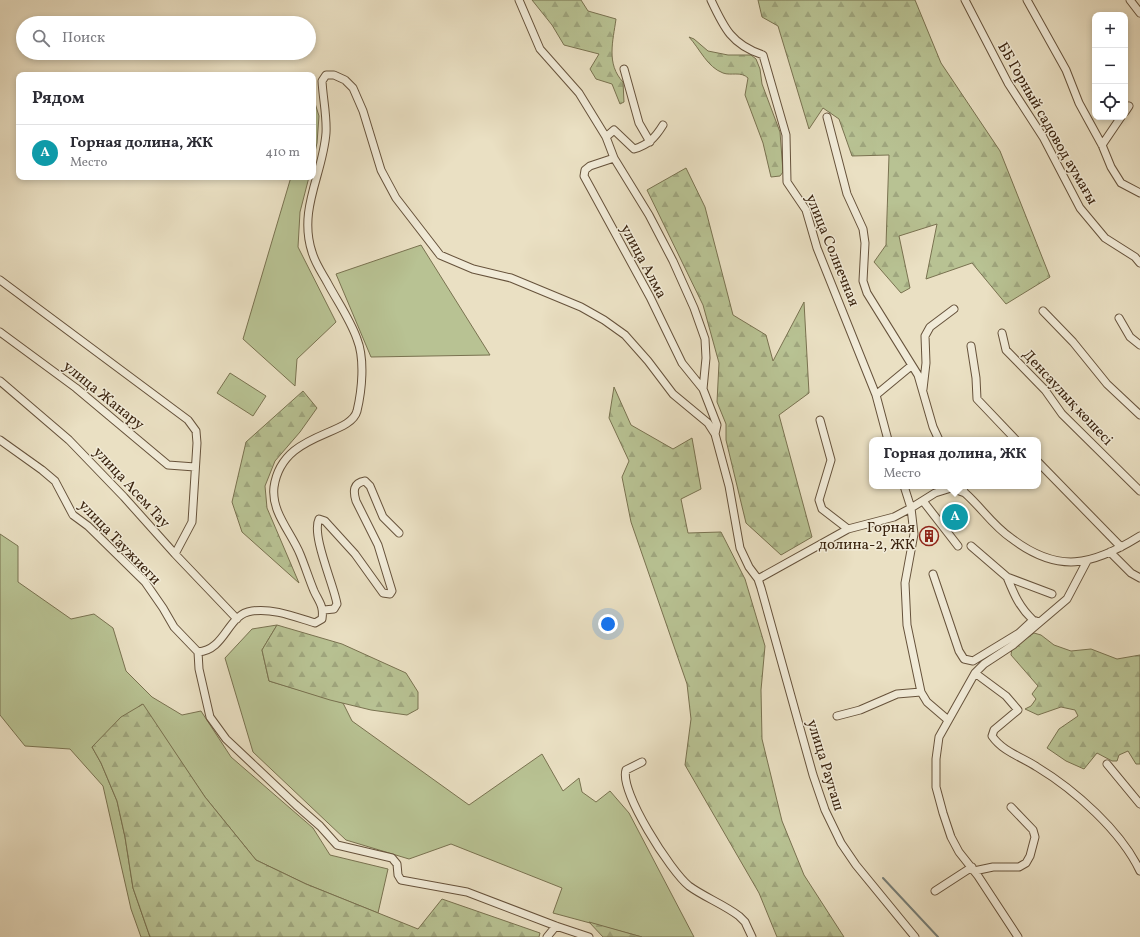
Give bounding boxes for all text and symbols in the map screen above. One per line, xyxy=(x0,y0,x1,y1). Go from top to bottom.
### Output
map controls xyxy=(1092,12,1128,120)
button: + xyxy=(1092,12,1128,48)
search box xyxy=(16,16,316,60)
icon: search xyxy=(30,27,52,49)
text: Поиск xyxy=(62,28,105,49)
street label: ББ Горный садовод аумағы xyxy=(991,39,1102,209)
button: − xyxy=(1092,48,1128,84)
button: locate xyxy=(1092,84,1128,120)
text: Рядом xyxy=(32,87,85,110)
text: Горная долина, ЖК xyxy=(70,133,213,154)
text: A xyxy=(40,144,50,162)
text: 410 m xyxy=(265,144,300,162)
text: Место xyxy=(70,154,107,172)
street label: улица Солнечная xyxy=(799,191,864,310)
street label: улица Алма xyxy=(614,221,671,303)
street label: Денсаулық көшесі xyxy=(1017,345,1117,451)
street label: улица Жанару xyxy=(58,357,148,436)
popup xyxy=(869,437,1041,489)
street label: улица Асем Тау xyxy=(88,443,174,533)
text: Горная долина, ЖК xyxy=(884,444,1027,465)
text: Место xyxy=(884,465,921,483)
street label: улица Таужиеги xyxy=(73,496,165,590)
pin: A xyxy=(942,502,968,532)
place label: Горная долина-2, ЖК xyxy=(819,518,915,556)
building icon: Горная долина-2, ЖК xyxy=(918,525,940,547)
your location xyxy=(598,614,618,634)
street label: улица Раугаш xyxy=(801,717,848,814)

